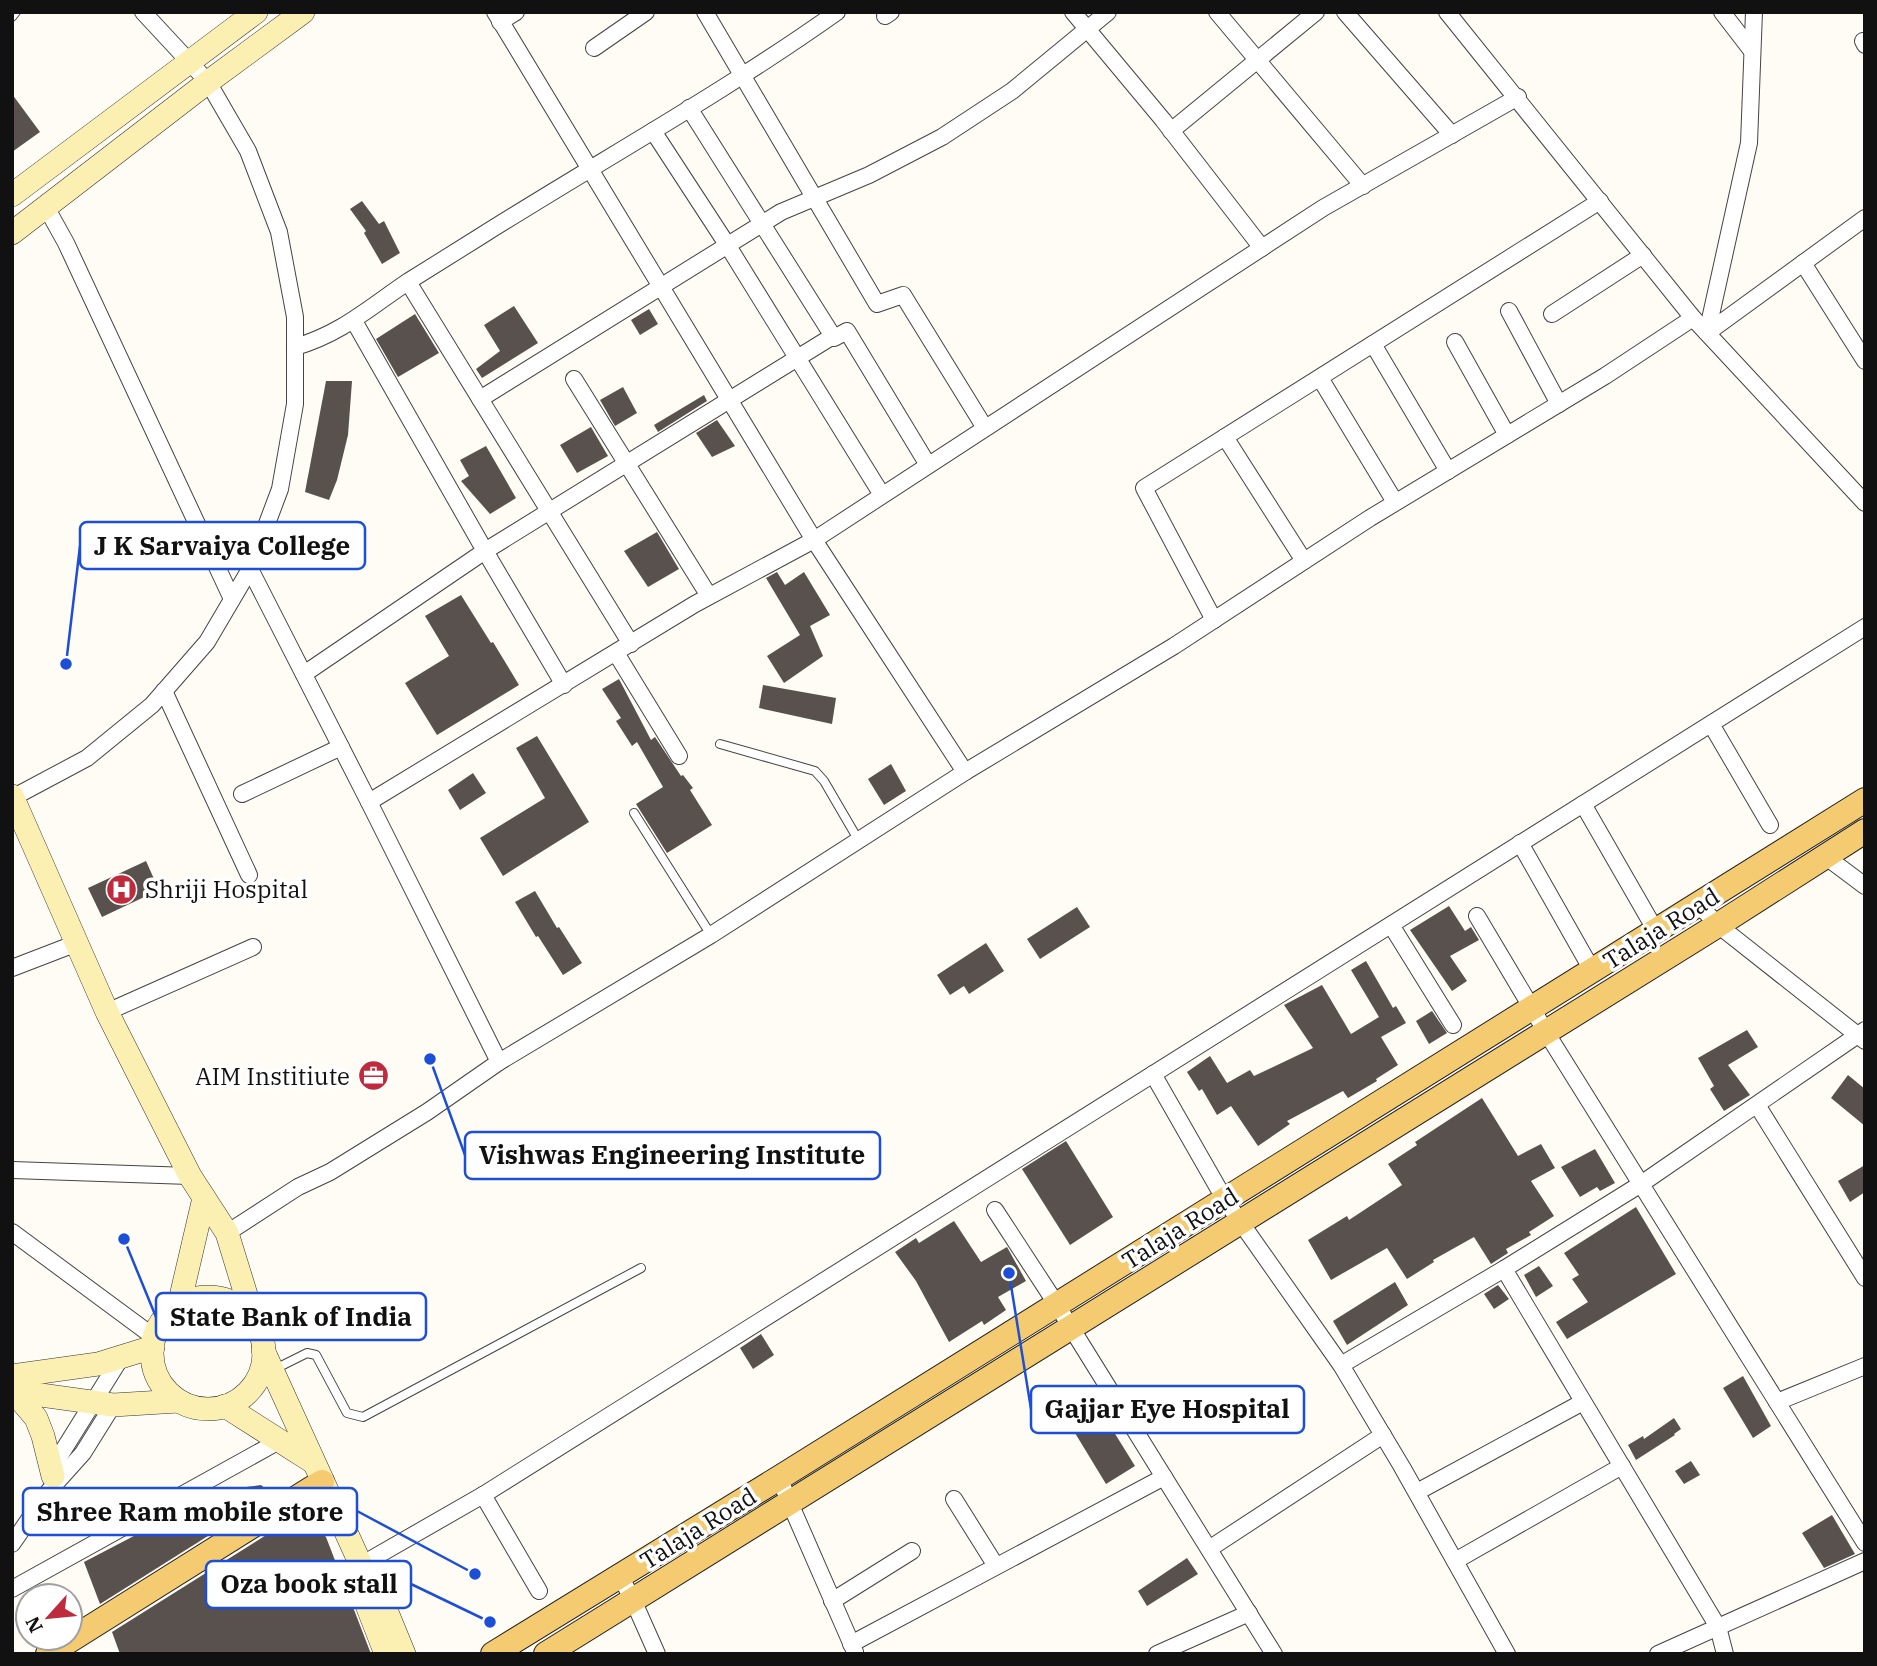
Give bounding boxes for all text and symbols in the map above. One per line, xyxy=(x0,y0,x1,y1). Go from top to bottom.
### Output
callout: J K Sarvaiya College xyxy=(80,522,365,569)
text: J K Sarvaiya College xyxy=(94,528,350,562)
hospital icon: Shriji Hospital xyxy=(105,872,139,906)
place label: Shriji Hospital xyxy=(145,873,308,905)
street label: Talaja Road xyxy=(1597,880,1725,976)
office icon: AIM Institiute xyxy=(356,1059,390,1093)
place label: AIM Institiute xyxy=(195,1060,350,1092)
callout: Vishwas Engineering Institute xyxy=(465,1132,880,1179)
text: Vishwas Engineering Institute xyxy=(479,1137,865,1171)
street label: Talaja Road xyxy=(1116,1180,1244,1276)
callout: State Bank of India xyxy=(156,1293,426,1340)
text: State Bank of India xyxy=(170,1299,412,1333)
callout: Gajjar Eye Hospital xyxy=(1031,1386,1304,1433)
text: Gajjar Eye Hospital xyxy=(1044,1391,1290,1425)
street label: Talaja Road xyxy=(634,1480,762,1576)
callout: Shree Ram mobile store xyxy=(23,1488,357,1535)
text: Shree Ram mobile store xyxy=(37,1494,343,1528)
callout: Oza book stall xyxy=(206,1561,411,1608)
text: Oza book stall xyxy=(220,1566,398,1600)
north arrow xyxy=(14,1582,84,1652)
text: N xyxy=(20,1613,48,1637)

